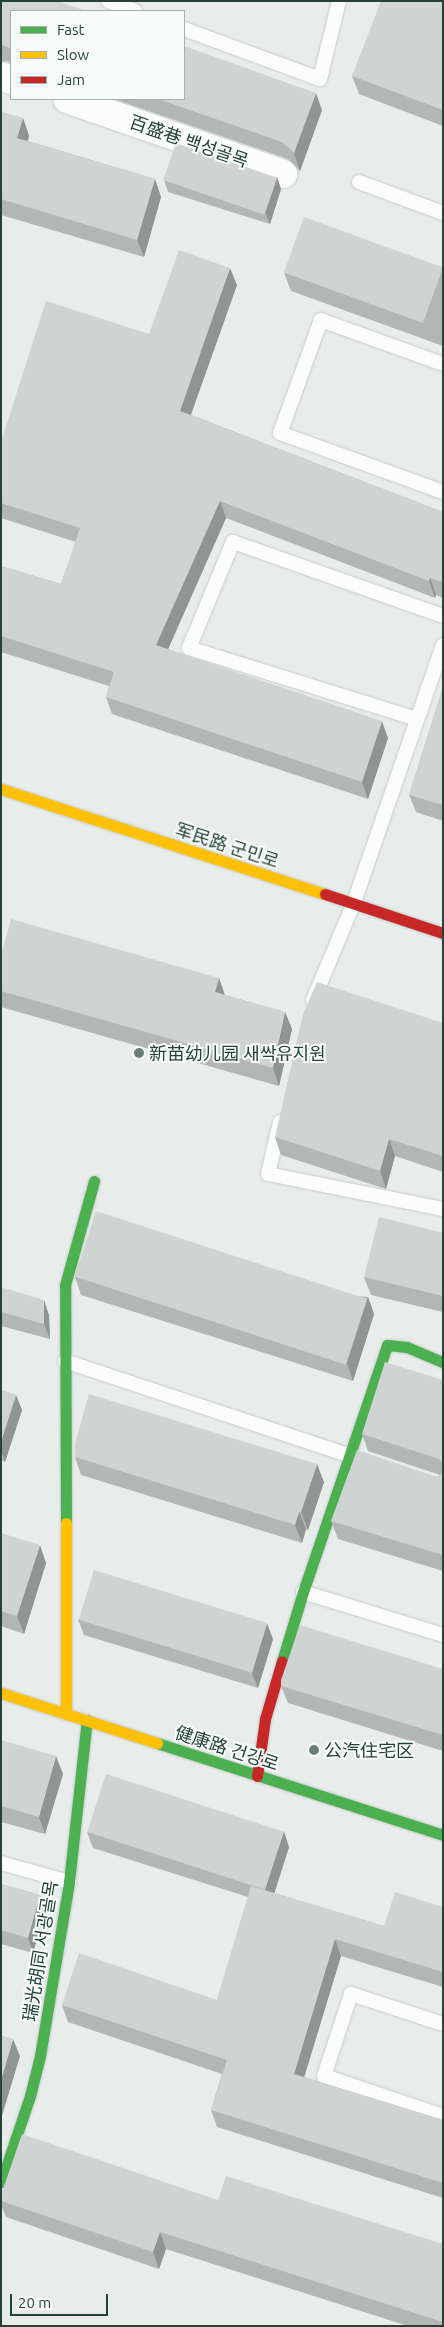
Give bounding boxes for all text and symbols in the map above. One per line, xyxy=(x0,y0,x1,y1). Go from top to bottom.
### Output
legend xyxy=(10,10,185,100)
text: Fast xyxy=(57,21,84,38)
text: Slow xyxy=(57,46,89,63)
text: Jam xyxy=(57,71,85,88)
street label: 百盛巷 백성골목 xyxy=(127,111,251,171)
street label: 军民路 군민로 xyxy=(172,818,282,872)
place label: 新苗幼儿园 새싹유지원 xyxy=(149,1042,326,1064)
marker: 新苗幼儿园 새싹유지원 xyxy=(133,1047,145,1059)
street label: 健康路 건강로 xyxy=(172,1721,282,1775)
place label: 公汽住宅区 xyxy=(324,1739,414,1761)
marker: 公汽住宅区 xyxy=(308,1744,320,1756)
street label: 瑞光胡同 서광골목 xyxy=(18,1879,62,2023)
scale bar xyxy=(12,2284,110,2316)
text: 20 m xyxy=(18,2294,51,2311)

